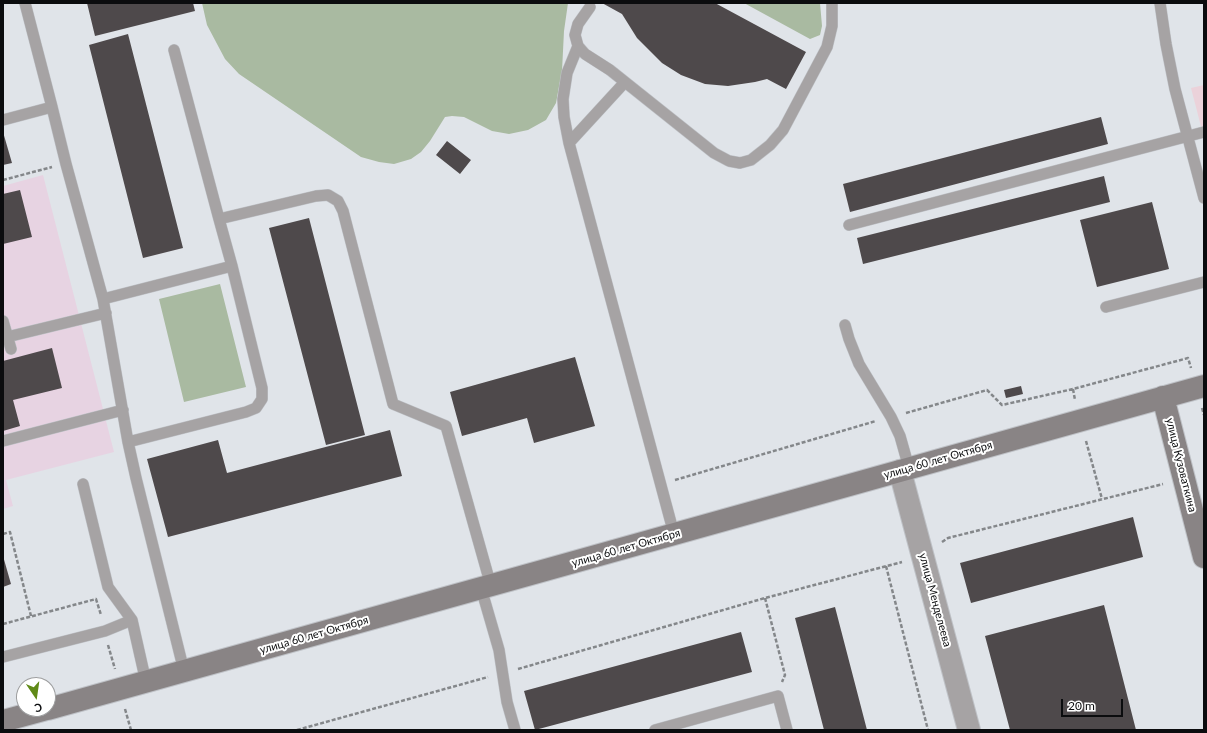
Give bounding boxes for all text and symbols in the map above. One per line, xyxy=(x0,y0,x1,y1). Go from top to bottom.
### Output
street label: улица Кузоваткина xyxy=(1163,417,1199,513)
street label: улица 60 лет Октября xyxy=(882,438,994,482)
street label: улица 60 лет Октября xyxy=(570,526,682,570)
street label: улица Менделеева xyxy=(916,552,954,648)
street label: улица 60 лет Октября xyxy=(258,613,370,657)
north arrow xyxy=(16,677,56,717)
scale bar xyxy=(1063,691,1125,717)
text: 20 m xyxy=(1068,698,1095,713)
text: С xyxy=(34,701,44,715)

